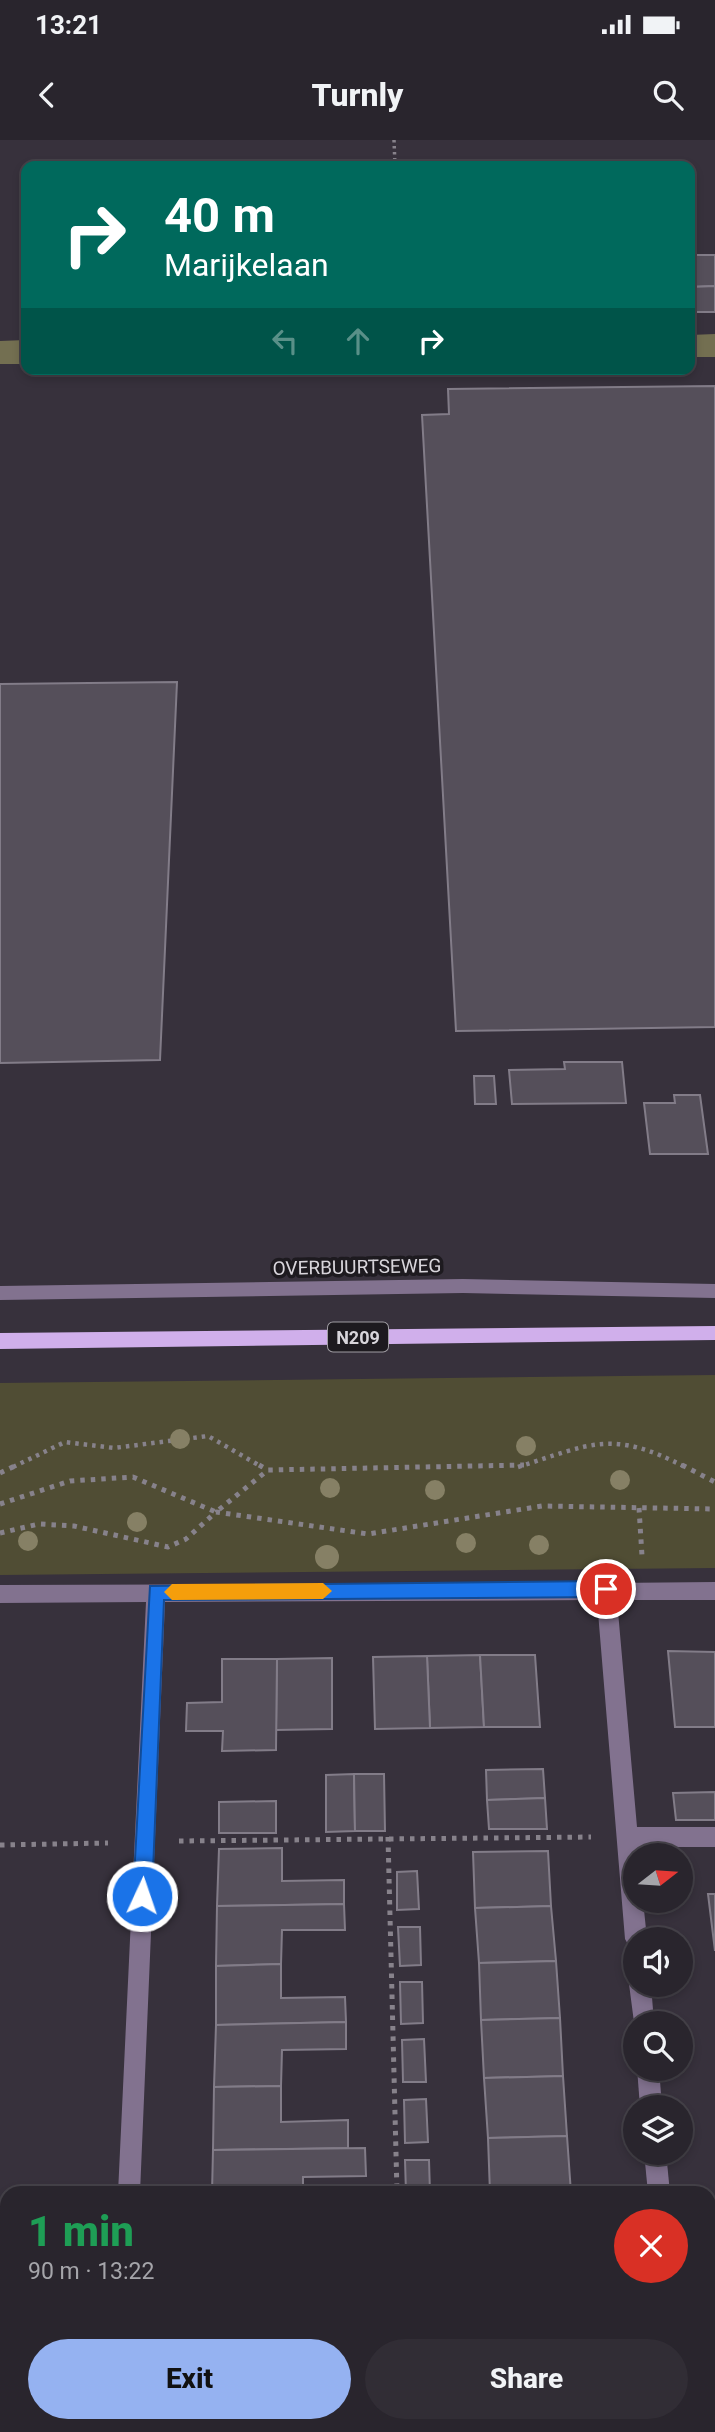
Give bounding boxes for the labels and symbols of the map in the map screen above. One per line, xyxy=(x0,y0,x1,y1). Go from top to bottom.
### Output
street label: OVERBUURTSEWEG xyxy=(272,1254,442,1280)
road number: N209 xyxy=(328,1322,388,1352)
pin xyxy=(576,1559,636,1619)
north arrow xyxy=(623,1843,693,1913)
position arrow xyxy=(105,1859,179,1933)

